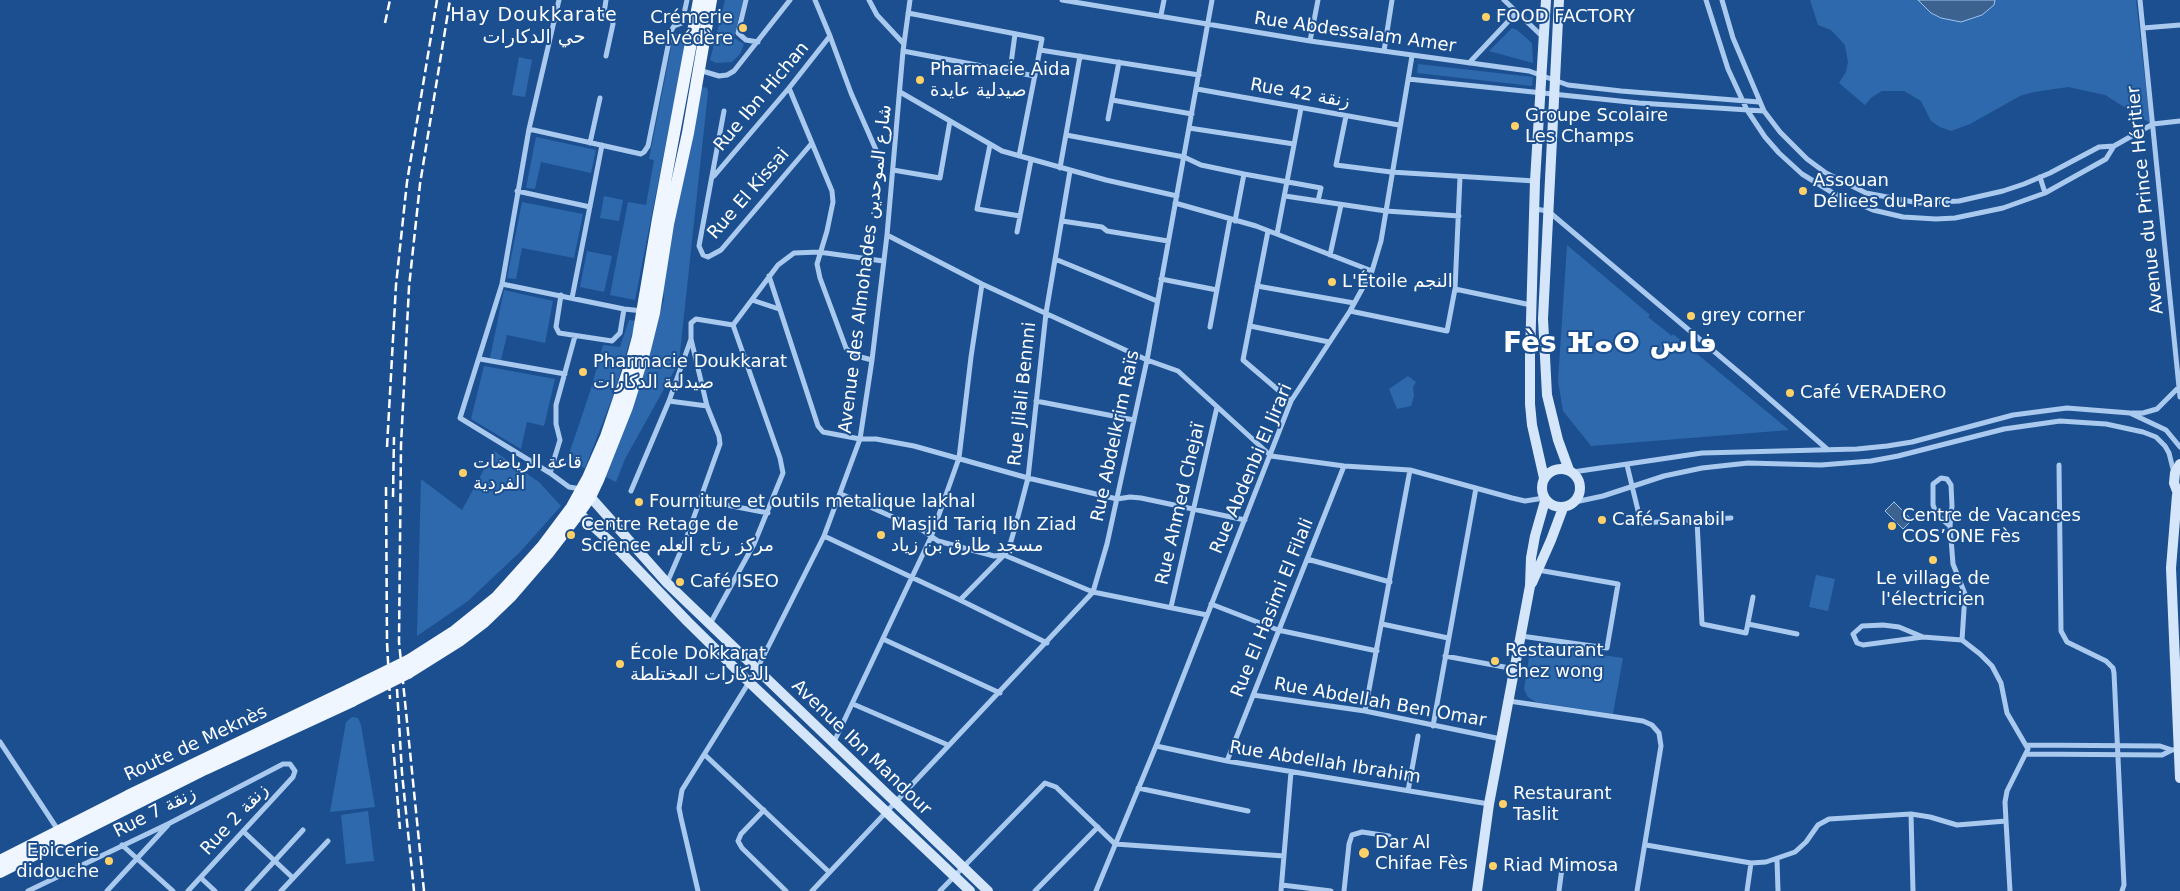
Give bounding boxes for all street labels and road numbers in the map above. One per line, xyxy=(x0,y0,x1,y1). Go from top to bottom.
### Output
street label: Rue Abdessalam Amer xyxy=(1253,8,1457,58)
street label: Rue Ibn Hichan xyxy=(710,38,814,156)
street label: Rue 42 زنقة xyxy=(1248,75,1352,113)
street label: Avenue du Prince Héritier xyxy=(2123,85,2169,315)
street label: Avenue des Almohades شارع الموحدين xyxy=(835,103,897,435)
street label: Rue El Kissai xyxy=(704,144,794,244)
street label: Rue Jilali Bennni xyxy=(1005,321,1041,467)
street label: Rue Abdelkrim Raïs xyxy=(1087,348,1145,524)
street label: Rue Abdenbi El Jirari xyxy=(1206,381,1298,557)
street label: Rue Ahmed Chejaï xyxy=(1152,421,1210,587)
street label: Rue El Hasimi El Filali xyxy=(1227,515,1319,701)
street label: Rue Abdellah Ben Omar xyxy=(1272,674,1488,732)
street label: Avenue Ibn Mandour xyxy=(787,676,935,820)
street label: Route de Meknès xyxy=(121,701,271,787)
street label: Rue Abdellah Ibrahim xyxy=(1228,737,1422,789)
street label: Rue 2 زنقة xyxy=(197,780,273,860)
street label: Rue 7 زنقة xyxy=(110,783,200,843)

